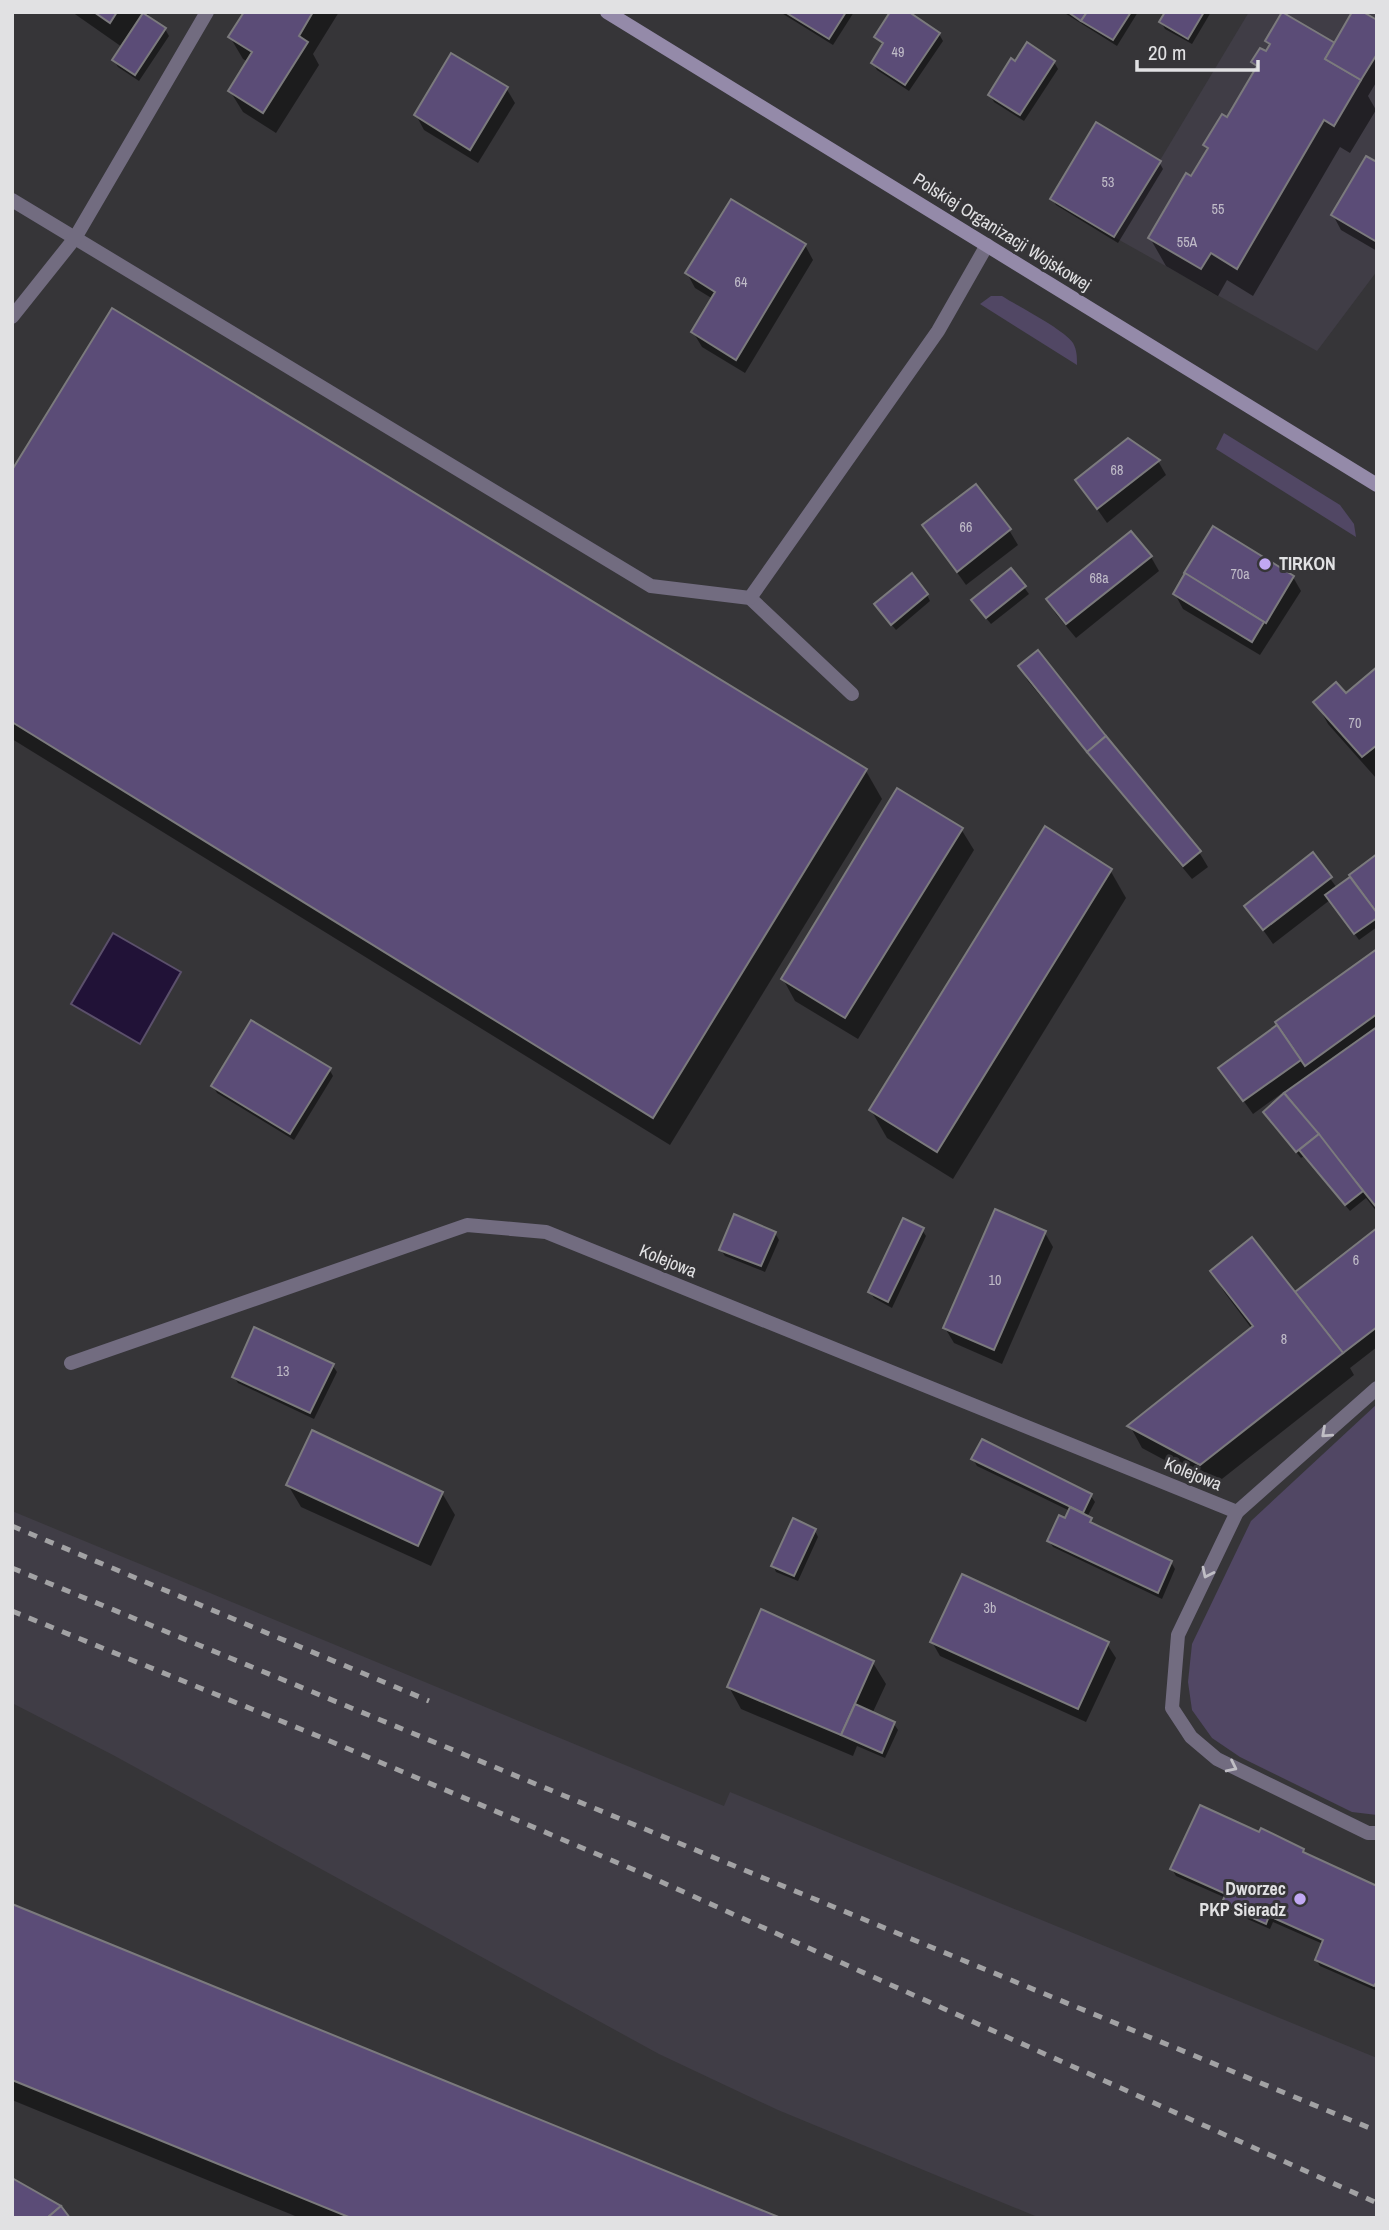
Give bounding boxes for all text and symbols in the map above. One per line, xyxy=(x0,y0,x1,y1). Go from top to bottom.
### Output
scale bar xyxy=(1137,28,1258,72)
text: 20 m xyxy=(1148,38,1186,67)
house number: 49 xyxy=(892,43,904,61)
street label: Polskiej Organizacji Wojskowej xyxy=(908,166,1096,297)
house number: 53 xyxy=(1102,173,1114,191)
house number: 55 xyxy=(1212,200,1224,218)
house number: 55A xyxy=(1177,233,1198,251)
house number: 64 xyxy=(735,273,748,291)
house number: 68 xyxy=(1111,461,1123,479)
house number: 66 xyxy=(960,518,972,536)
place label: TIRKON xyxy=(1279,551,1336,576)
marker: TIRKON xyxy=(1257,556,1273,572)
house number: 70a xyxy=(1230,565,1250,583)
house number: 68a xyxy=(1089,569,1109,587)
house number: 70 xyxy=(1349,714,1361,732)
street label: Kolejowa xyxy=(636,1238,701,1283)
house number: 6 xyxy=(1353,1251,1359,1269)
house number: 10 xyxy=(989,1271,1001,1289)
house number: 8 xyxy=(1281,1330,1287,1348)
house number: 13 xyxy=(277,1362,289,1380)
one-way arrow xyxy=(1321,1425,1334,1438)
street label: Kolejowa xyxy=(1161,1451,1226,1496)
one-way arrow xyxy=(1202,1566,1216,1578)
house number: 3b xyxy=(984,1599,996,1617)
one-way arrow xyxy=(1225,1759,1237,1773)
place label: Dworzec PKP Sieradz xyxy=(1199,1876,1287,1922)
marker: Dworzec PKP Sieradz xyxy=(1292,1891,1308,1907)

